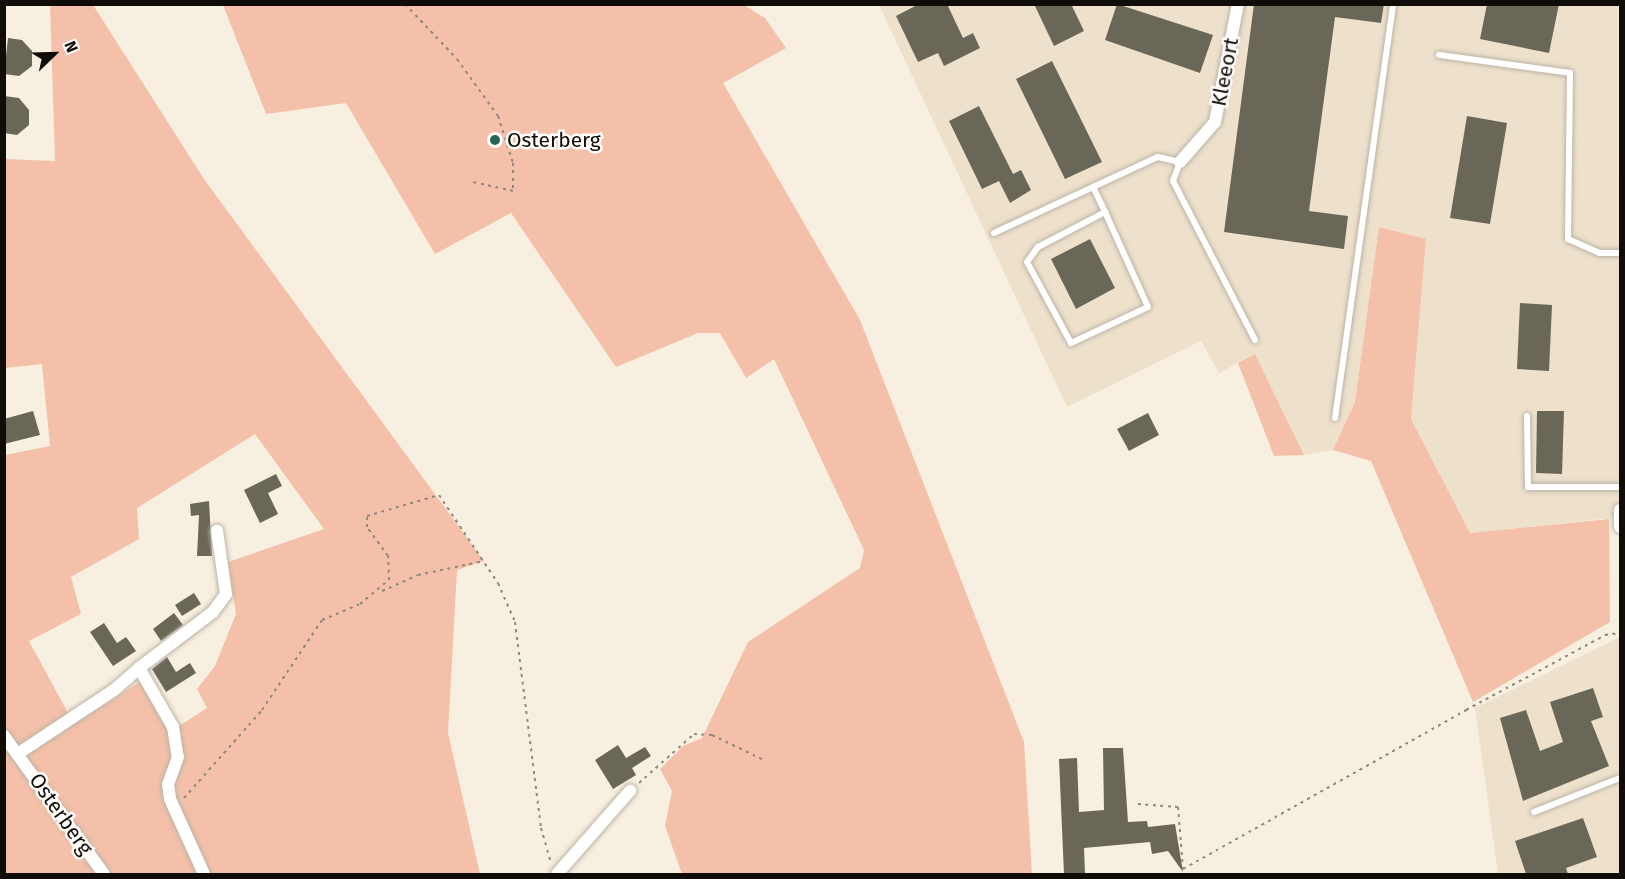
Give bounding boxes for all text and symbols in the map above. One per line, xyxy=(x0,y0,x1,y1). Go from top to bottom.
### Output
north arrow xyxy=(24,24,84,84)
street label: Kleeort xyxy=(1206,36,1244,108)
text: N xyxy=(60,38,82,55)
place label: Osterberg xyxy=(507,127,601,153)
marker: Osterberg xyxy=(488,133,502,147)
street label: Osterberg xyxy=(24,768,98,860)

